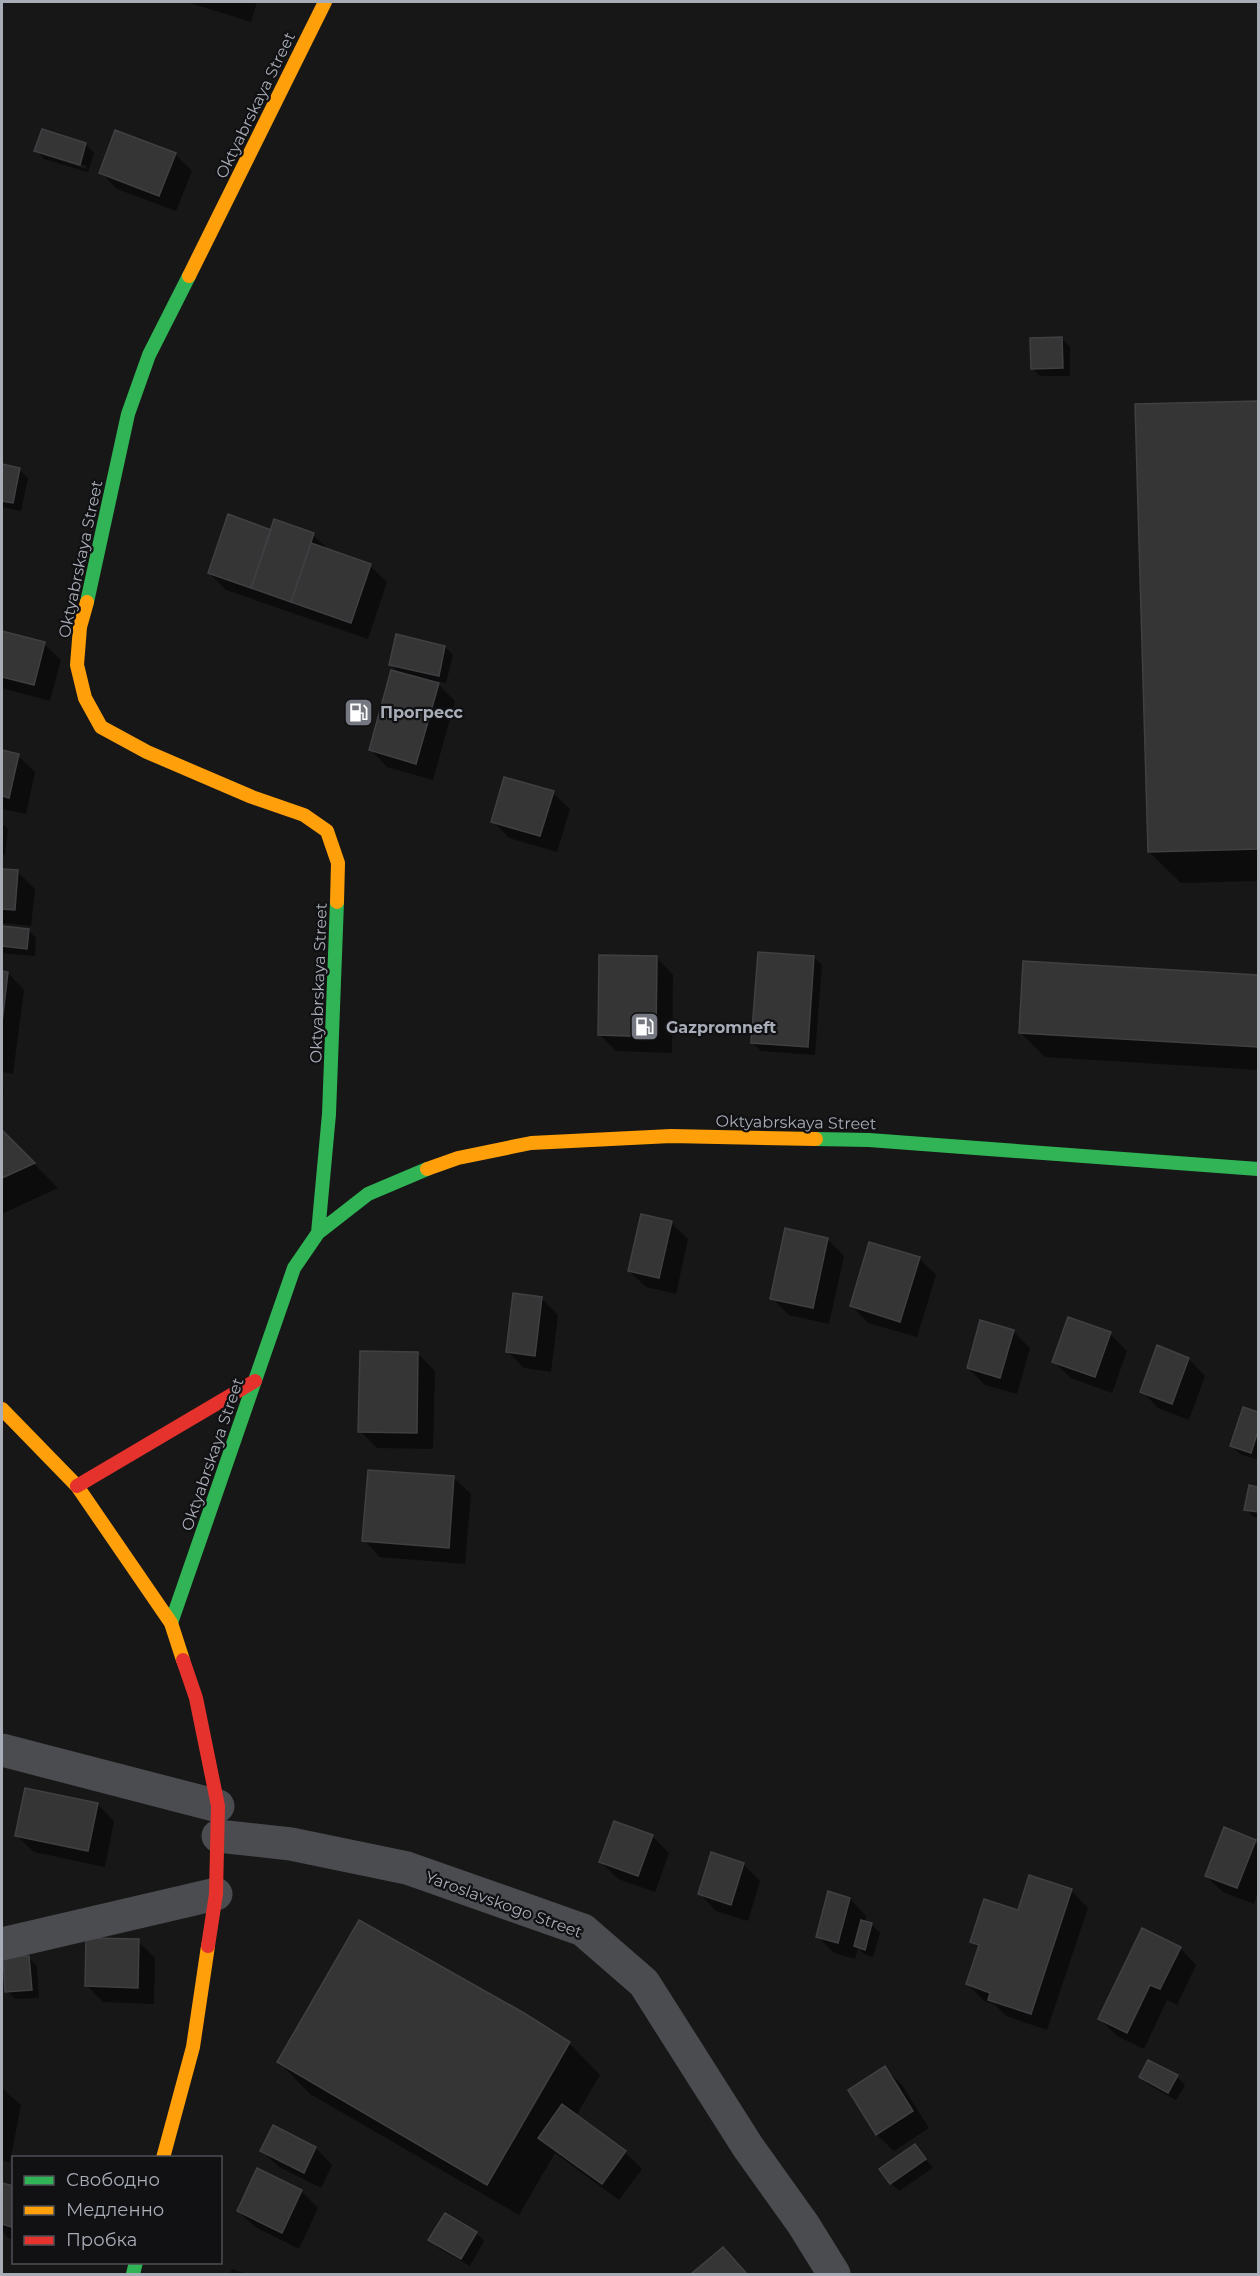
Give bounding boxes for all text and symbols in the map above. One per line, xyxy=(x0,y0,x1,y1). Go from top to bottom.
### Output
street label: Oktyabrskaya Street xyxy=(212,28,299,182)
street label: Oktyabrskaya Street xyxy=(54,478,107,640)
fuel station icon: Прогресс xyxy=(343,696,375,728)
place label: Прогресс xyxy=(380,703,464,722)
street label: Oktyabrskaya Street xyxy=(306,902,331,1064)
fuel station icon: Gazpromneft xyxy=(629,1011,661,1043)
place label: Gazpromneft xyxy=(666,1018,776,1037)
street label: Oktyabrskaya Street xyxy=(716,1112,877,1133)
street label: Oktyabrskaya Street xyxy=(177,1375,248,1533)
street label: Yaroslavskogo Street xyxy=(423,1867,585,1942)
legend xyxy=(12,2156,222,2264)
text: Свободно xyxy=(66,2169,160,2191)
text: Медленно xyxy=(66,2199,164,2221)
text: Пробка xyxy=(66,2229,137,2251)

